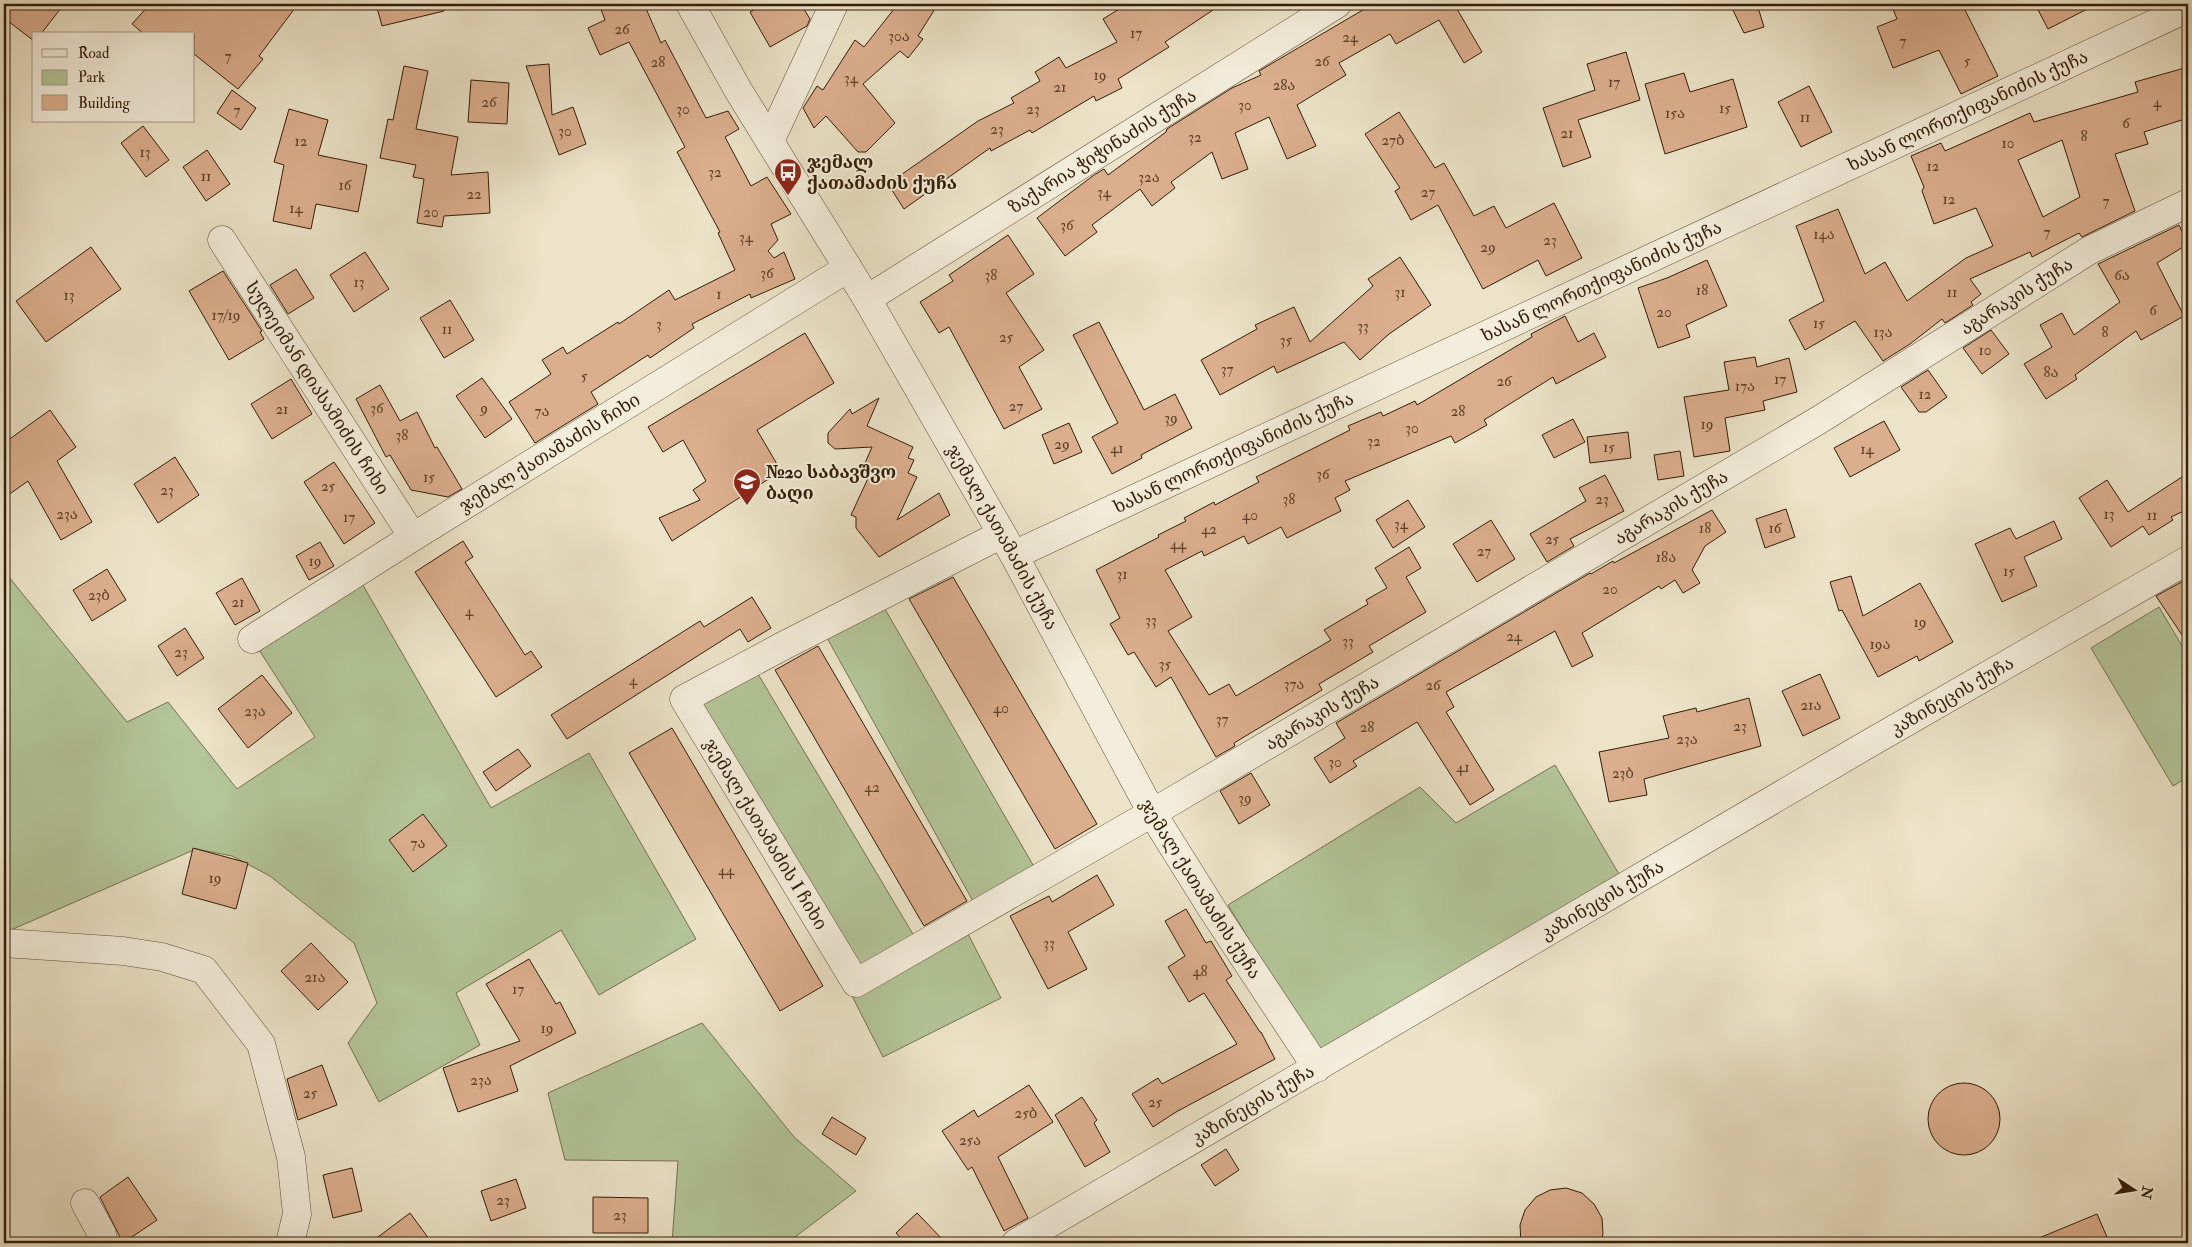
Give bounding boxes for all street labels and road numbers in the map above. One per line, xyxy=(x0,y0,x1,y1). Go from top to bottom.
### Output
street label: ხასან ლორთქიფანიძის ქუჩა xyxy=(1844,45,2092,177)
street label: ზაქარია ჭიჭინაძის ქუჩა xyxy=(1005,84,1201,219)
street label: ხასან ლორთქიფანიძის ქუჩა xyxy=(1478,216,1726,348)
street label: აგარაკის ქუჩა xyxy=(1956,253,2077,340)
street label: სულეიმან დიასამიძის ჩიხი xyxy=(240,277,394,499)
street label: ხასან ლორთქიფანიძის ქუჩა xyxy=(1110,387,1358,519)
street label: ჯემალ ქათამაძის ჩიხი xyxy=(455,388,645,518)
street label: ჯემალ ქათამაძის ქუჩა xyxy=(941,440,1063,634)
street label: აგარაკის ქუჩა xyxy=(1610,465,1732,550)
street label: კაზინეცის ქუჩა xyxy=(1886,652,2018,741)
street label: აგარაკის ქუჩა xyxy=(1261,671,1383,756)
street label: ჯემალ ქათამაძის I ჩიხი xyxy=(698,734,832,934)
street label: ჯემალ ქათამაძის ქუჩა xyxy=(1135,795,1266,984)
street label: კაზინეცის ქუჩა xyxy=(1536,855,1668,945)
street label: კაზინეცის ქუჩა xyxy=(1187,1060,1319,1150)

